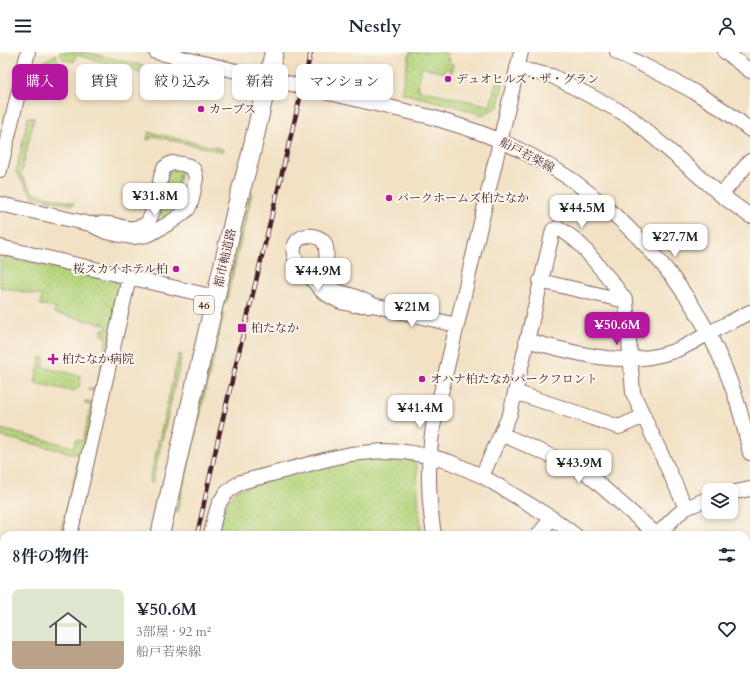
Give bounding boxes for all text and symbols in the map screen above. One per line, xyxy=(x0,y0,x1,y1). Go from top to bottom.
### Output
text: Nestly xyxy=(348,14,402,39)
icon: menu xyxy=(12,15,34,37)
icon: person xyxy=(716,15,738,37)
chip: 購入 xyxy=(12,64,68,100)
chip: 賃貸 xyxy=(76,64,132,100)
chip: 絞り込み xyxy=(140,64,224,100)
chip: 新着 xyxy=(232,64,288,100)
chip: マンション xyxy=(296,64,393,100)
place label: デュオヒルズ・ザ・グラン xyxy=(456,71,599,87)
marker: デュオヒルズ・ザ・グラン xyxy=(443,74,453,84)
place label: カーブス xyxy=(209,101,256,117)
marker: カーブス xyxy=(196,104,206,114)
street label: 船戸若柴線 xyxy=(497,134,557,176)
pin: ¥31.8M xyxy=(122,183,188,217)
text: ¥31.8M xyxy=(132,187,178,205)
place label: パークホームズ柏たなか xyxy=(397,190,529,206)
marker: パークホームズ柏たなか xyxy=(384,193,394,203)
pin: ¥44.5M xyxy=(549,195,615,229)
text: ¥44.5M xyxy=(559,199,605,217)
pin: ¥27.7M xyxy=(642,224,708,258)
street label: 都市軸道路 xyxy=(210,227,240,289)
text: ¥27.7M xyxy=(652,228,698,246)
pin: ¥44.9M xyxy=(285,258,351,292)
place label: 桜スカイホテル柏 xyxy=(73,261,168,277)
text: ¥44.9M xyxy=(295,262,341,280)
marker: 桜スカイホテル柏 xyxy=(171,264,181,274)
pin: ¥21M xyxy=(388,294,436,328)
road number: 46 xyxy=(194,296,214,314)
text: ¥21M xyxy=(394,298,430,316)
pin: ¥50.6M xyxy=(584,312,650,346)
text: ¥50.6M xyxy=(594,316,640,334)
place label: 柏たなか xyxy=(251,320,299,336)
marker: 柏たなか xyxy=(236,322,248,334)
place label: 柏たなか病院 xyxy=(62,351,134,367)
marker: 柏たなか病院 xyxy=(47,353,59,365)
place label: オハナ柏たなかパークフロント xyxy=(430,371,598,387)
marker: オハナ柏たなかパークフロント xyxy=(417,374,427,384)
pin: ¥41.4M xyxy=(387,395,453,429)
text: ¥41.4M xyxy=(397,399,443,417)
pin: ¥43.9M xyxy=(546,450,612,484)
text: ¥43.9M xyxy=(556,454,602,472)
map controls xyxy=(702,483,738,519)
button: layers xyxy=(702,483,738,519)
icon: filters xyxy=(716,544,738,566)
text: 8件の物件 xyxy=(12,545,89,568)
text: ¥50.6M xyxy=(136,598,197,621)
icon: home xyxy=(44,605,92,653)
icon: heart xyxy=(716,618,738,640)
text: 3部屋 · 92 m² xyxy=(136,623,211,641)
text: 船戸若柴線 xyxy=(136,643,201,661)

